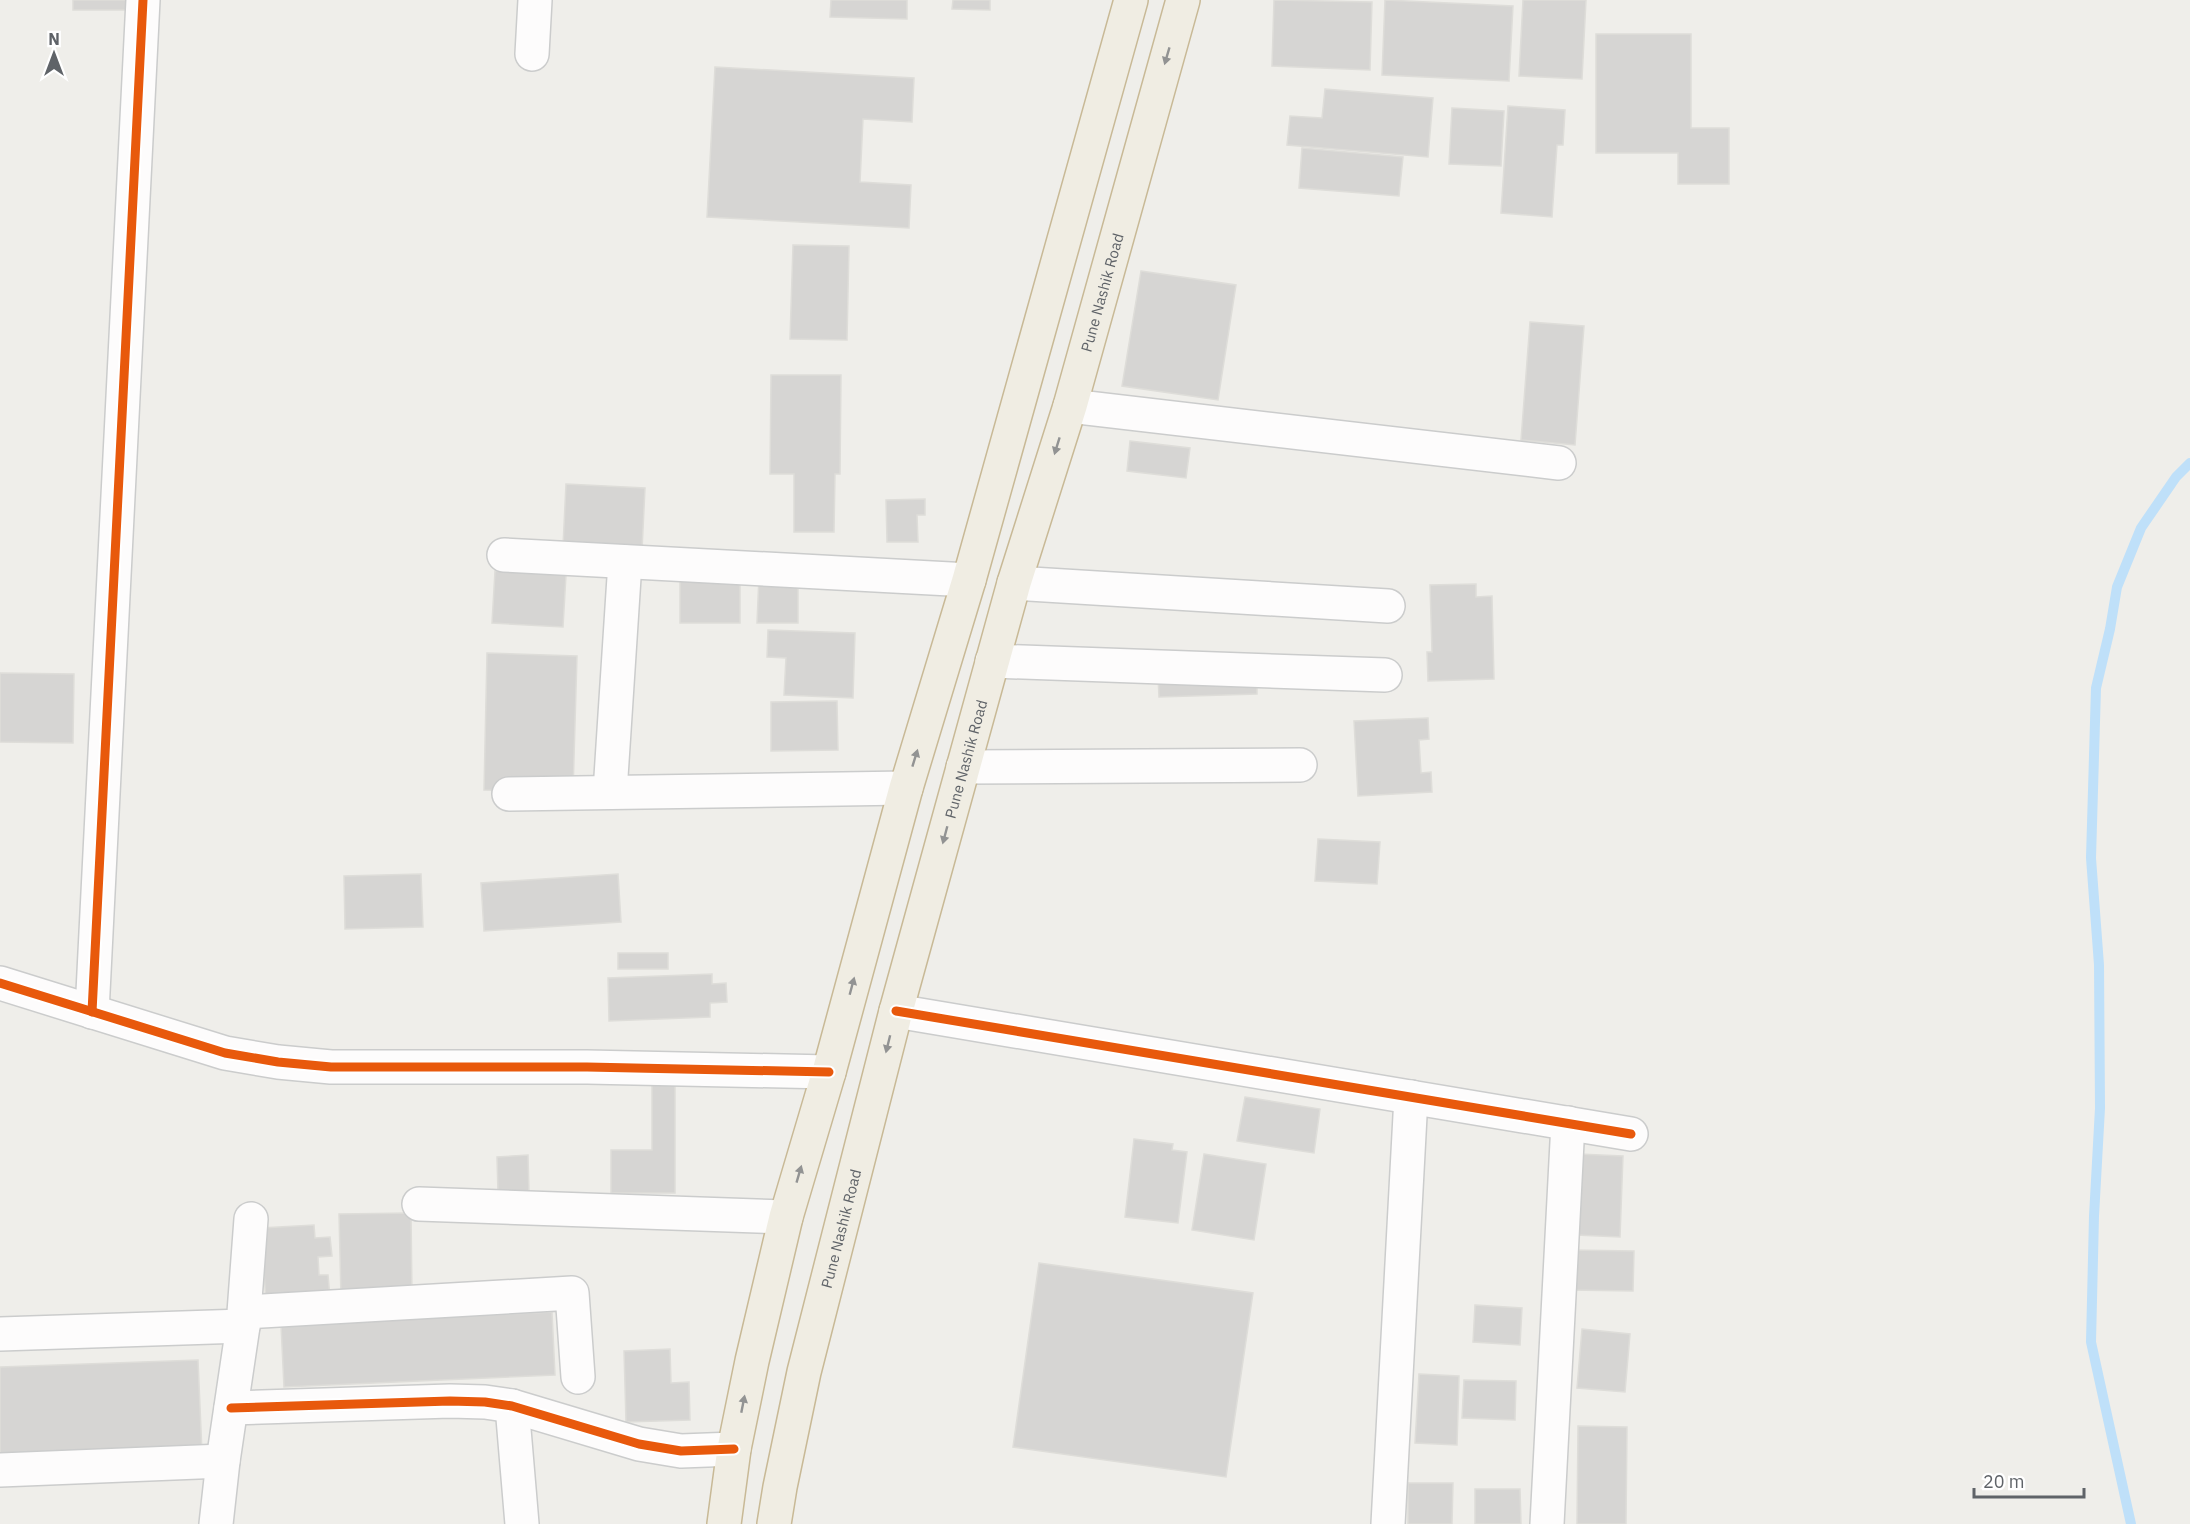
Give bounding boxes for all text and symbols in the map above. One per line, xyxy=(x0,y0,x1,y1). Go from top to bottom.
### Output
north arrow xyxy=(24,24,84,84)
text: N xyxy=(48,29,60,49)
one-way arrow xyxy=(1162,47,1171,65)
street label: Pune Nashik Road xyxy=(1076,231,1127,354)
one-way arrow xyxy=(1052,437,1061,455)
street label: Pune Nashik Road xyxy=(940,697,991,820)
one-way arrow xyxy=(911,749,920,767)
one-way arrow xyxy=(939,826,949,844)
one-way arrow xyxy=(848,977,857,995)
one-way arrow xyxy=(883,1035,892,1053)
one-way arrow xyxy=(795,1165,804,1183)
street label: Pune Nashik Road xyxy=(816,1167,865,1290)
one-way arrow xyxy=(739,1394,748,1413)
scale bar xyxy=(1974,1461,2084,1499)
text: 20 m xyxy=(1983,1470,2025,1493)

